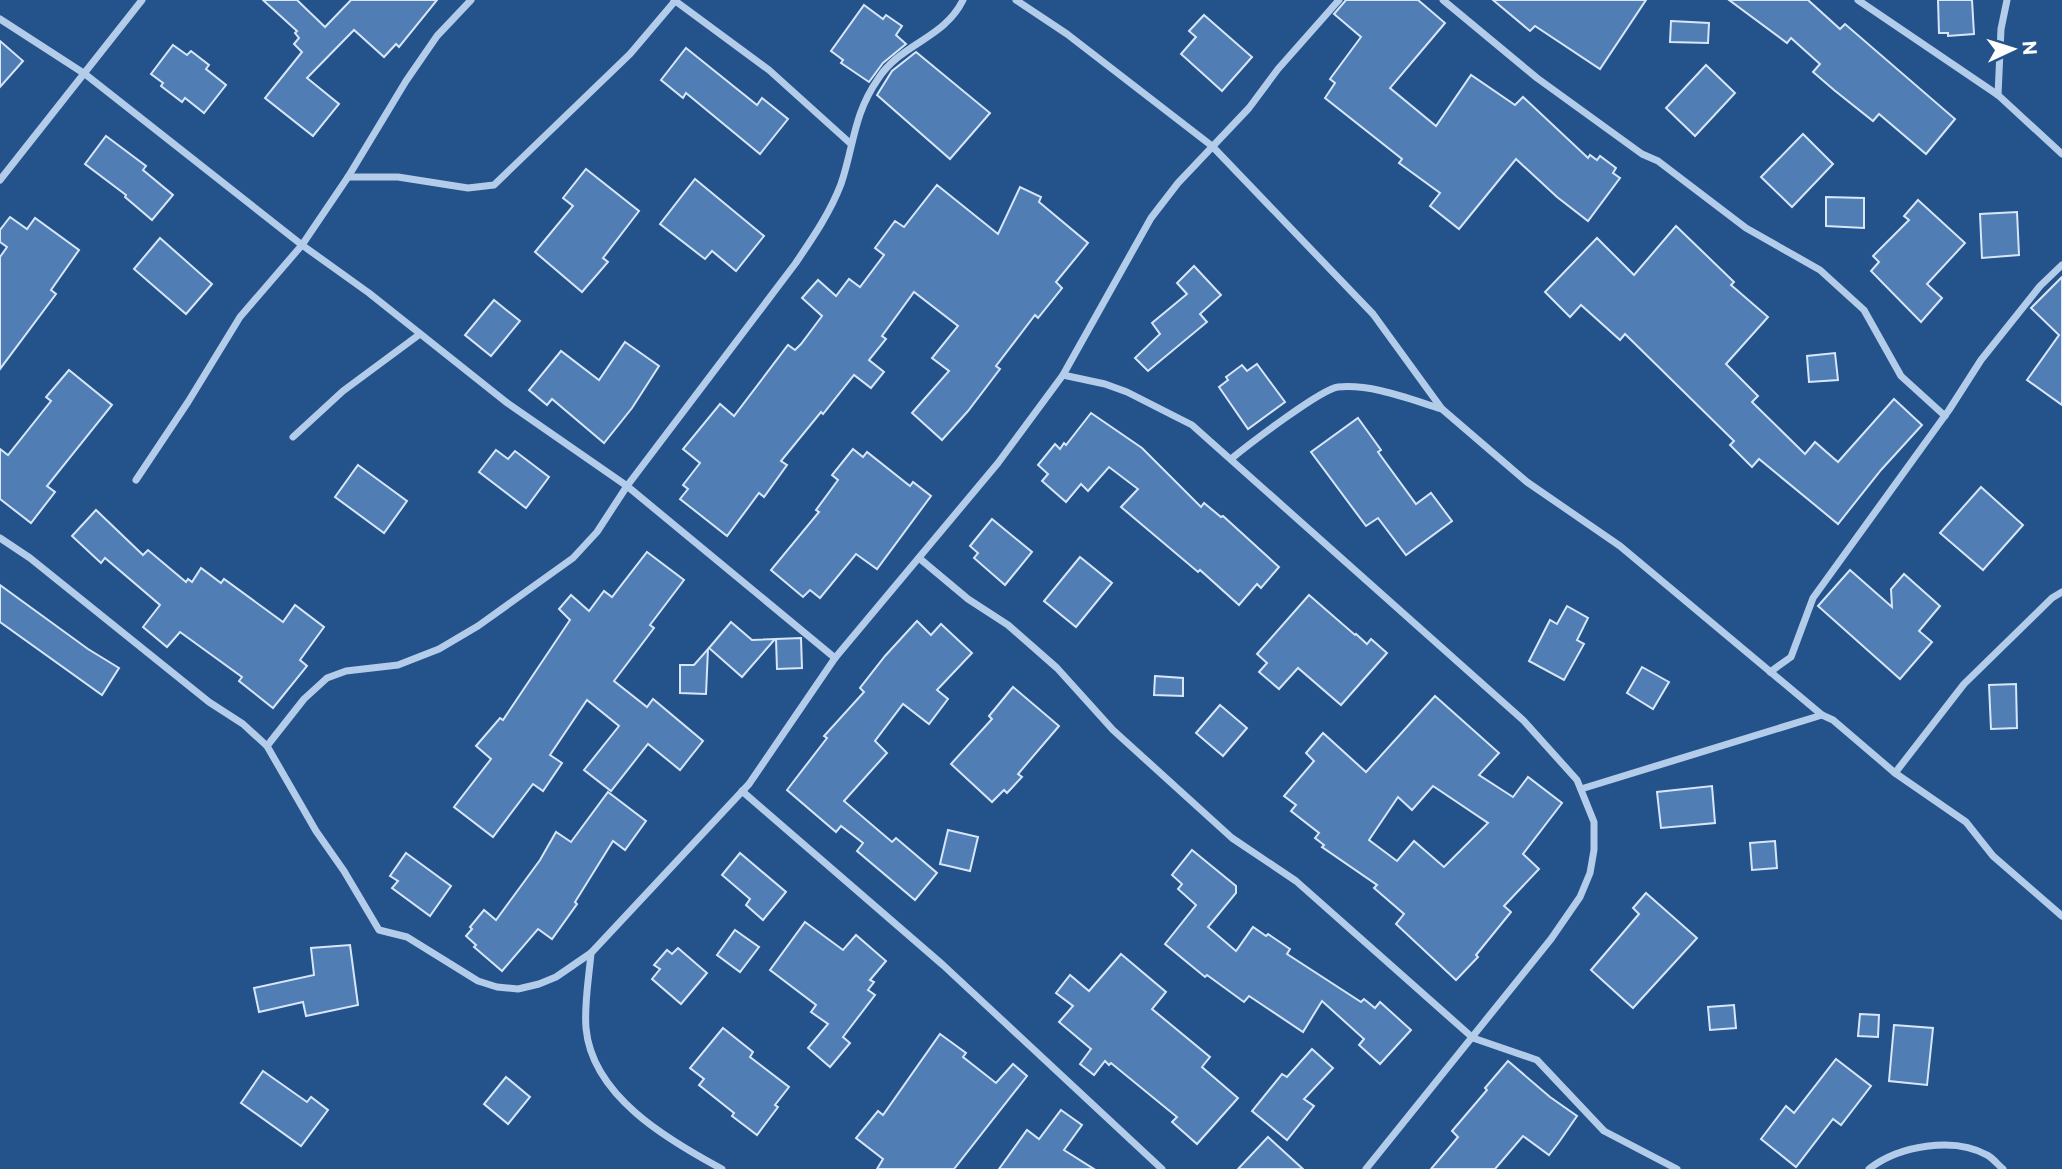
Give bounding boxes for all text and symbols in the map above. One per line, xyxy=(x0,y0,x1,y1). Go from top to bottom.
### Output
north arrow xyxy=(1978,14,2048,84)
text: N xyxy=(2018,40,2042,56)

